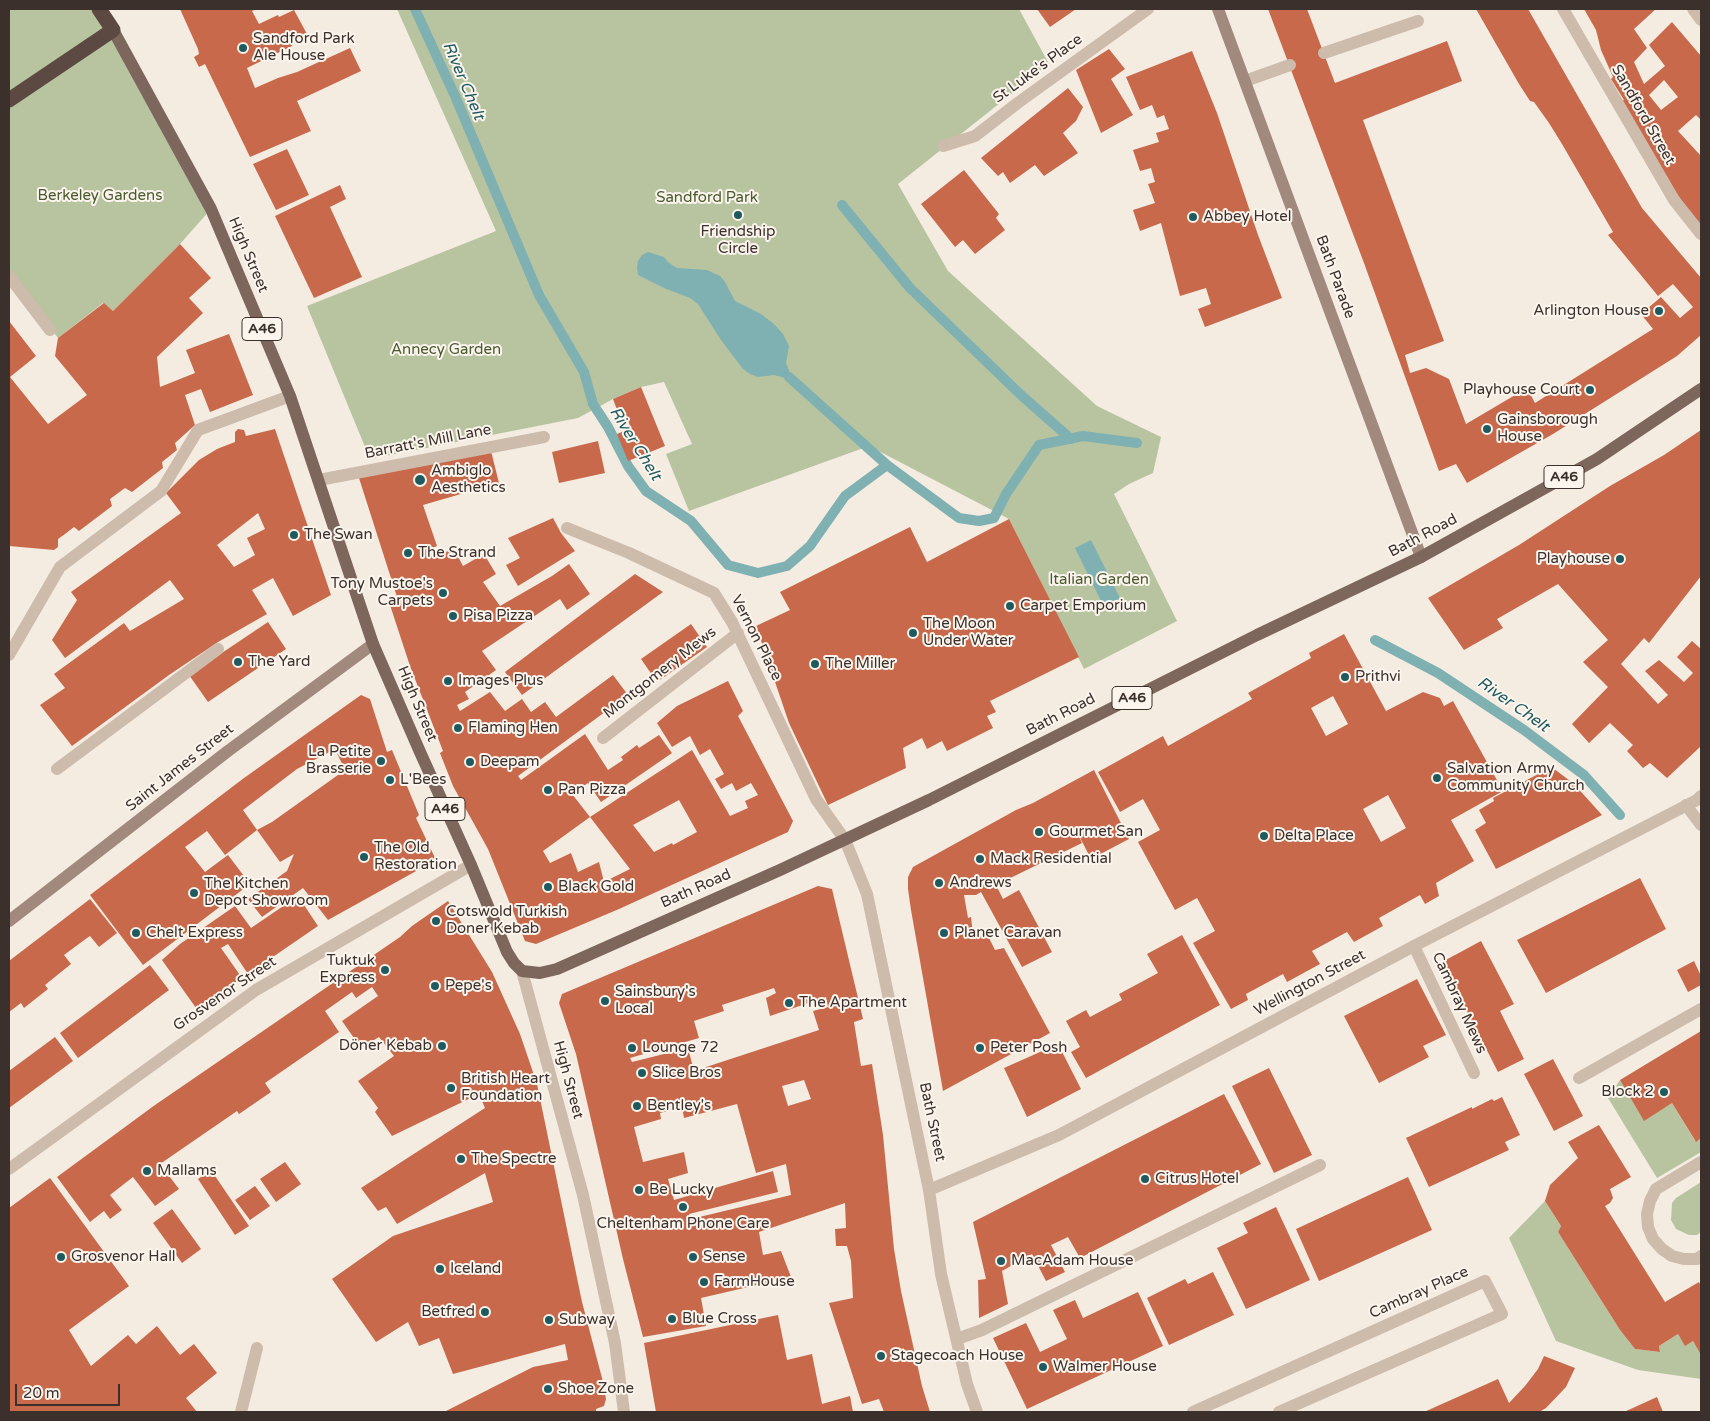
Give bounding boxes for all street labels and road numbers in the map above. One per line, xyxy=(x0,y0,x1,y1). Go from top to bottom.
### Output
street label: St Luke's Place xyxy=(990,31,1086,107)
street label: Sandford Street xyxy=(1607,62,1679,168)
street label: High Street xyxy=(224,215,272,295)
street label: Bath Parade xyxy=(1312,233,1358,321)
road number: A46 xyxy=(242,318,282,340)
street label: Barratt's Mill Lane xyxy=(363,421,493,463)
road number: A46 xyxy=(1544,466,1584,488)
street label: Bath Road xyxy=(1386,510,1460,562)
street label: Vernon Place xyxy=(727,592,785,684)
street label: Montgomery Mews xyxy=(600,623,720,723)
street label: High Street xyxy=(393,664,441,744)
road number: A46 xyxy=(1112,686,1152,710)
street label: Bath Road xyxy=(1023,690,1099,740)
street label: Saint James Street xyxy=(123,720,237,816)
road number: A46 xyxy=(425,798,465,821)
street label: Bath Road xyxy=(658,866,734,912)
street label: Wellington Street xyxy=(1251,946,1369,1020)
street label: Cambray Mews xyxy=(1428,949,1490,1057)
street label: Grosvenor Street xyxy=(170,953,280,1035)
street label: High Street xyxy=(549,1039,587,1121)
street label: Bath Street xyxy=(915,1081,949,1163)
street label: Cambray Place xyxy=(1367,1263,1471,1323)

